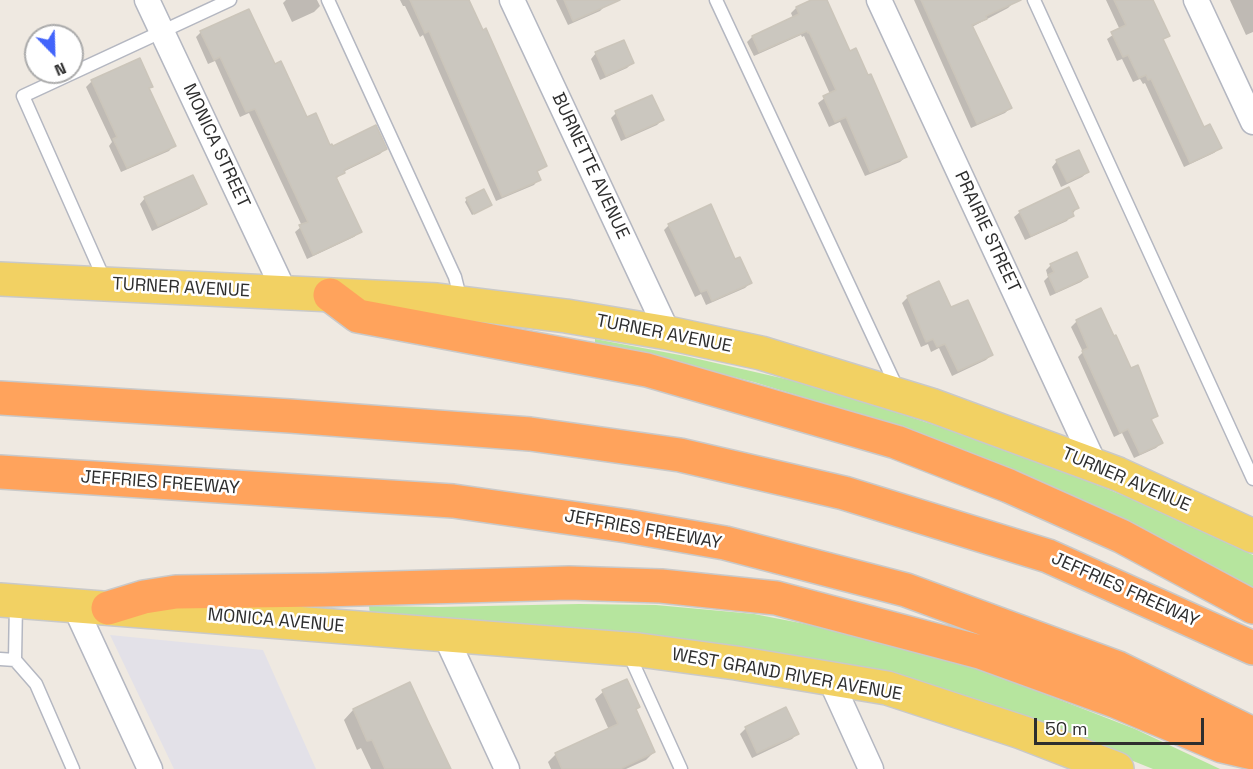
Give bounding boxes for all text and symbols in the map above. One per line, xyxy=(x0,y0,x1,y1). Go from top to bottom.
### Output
north arrow xyxy=(24,24,84,84)
text: N xyxy=(51,57,69,81)
street label: MONICA STREET xyxy=(178,80,254,212)
street label: BURNETTE AVENUE xyxy=(547,89,633,243)
street label: PRAIRIE STREET xyxy=(949,168,1025,296)
street label: TURNER AVENUE xyxy=(112,274,250,302)
street label: TURNER AVENUE xyxy=(594,310,734,358)
street label: TURNER AVENUE xyxy=(1058,443,1194,517)
street label: JEFFRIES FREEWAY xyxy=(80,467,240,499)
street label: JEFFRIES FREEWAY xyxy=(563,506,723,554)
street label: JEFFRIES FREEWAY xyxy=(1048,548,1202,632)
street label: MONICA AVENUE xyxy=(207,604,345,638)
street label: WEST GRAND RIVER AVENUE xyxy=(670,644,904,706)
scale bar xyxy=(1037,706,1206,744)
text: 50 m xyxy=(1045,717,1087,740)

